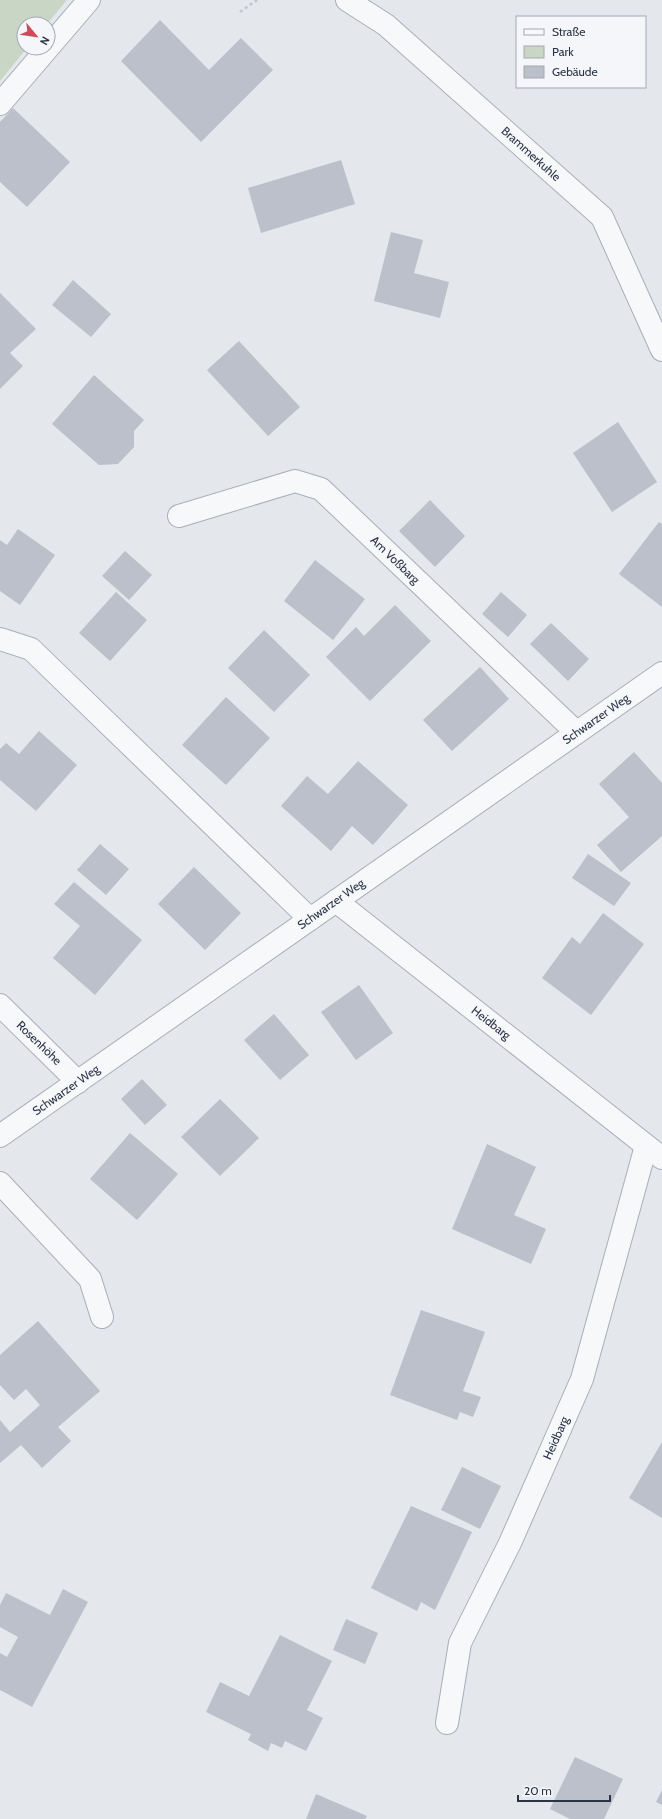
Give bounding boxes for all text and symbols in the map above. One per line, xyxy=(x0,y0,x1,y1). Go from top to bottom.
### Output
north arrow xyxy=(16,16,56,56)
legend xyxy=(516,16,646,88)
text: Straße xyxy=(552,24,585,39)
text: N xyxy=(37,34,53,48)
text: Park xyxy=(552,44,574,59)
text: Gebäude xyxy=(552,64,598,79)
street label: Brammerkuhle xyxy=(499,123,564,184)
street label: Am Voßbarg xyxy=(368,532,424,588)
street label: Schwarzer Weg xyxy=(559,689,633,747)
street label: Schwarzer Weg xyxy=(294,874,368,932)
street label: Heidbarg xyxy=(469,1003,515,1043)
street label: Rosenhöhe xyxy=(14,1017,65,1068)
street label: Schwarzer Weg xyxy=(29,1060,103,1118)
street label: Heidbarg xyxy=(539,1413,572,1462)
scale bar xyxy=(518,1777,610,1803)
text: 20 m xyxy=(524,1783,552,1798)

